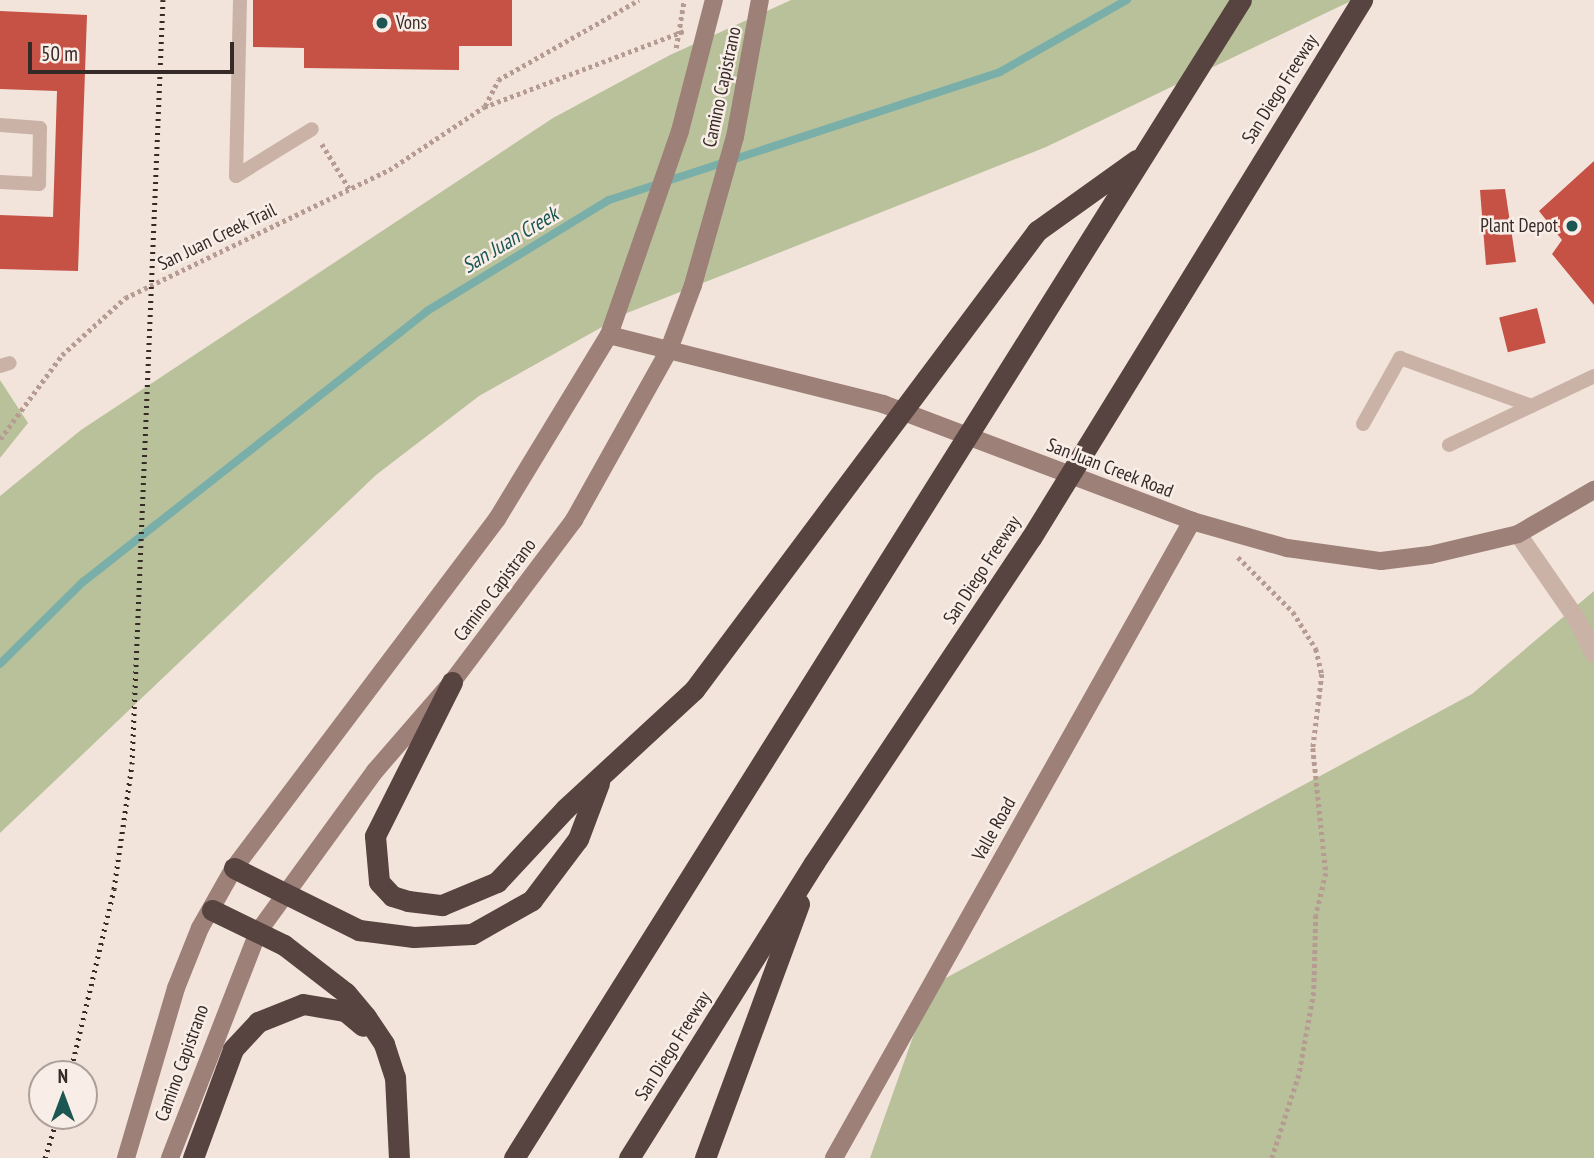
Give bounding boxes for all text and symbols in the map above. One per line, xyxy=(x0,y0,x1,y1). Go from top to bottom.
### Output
place label: Vons xyxy=(396,12,427,34)
marker: Vons xyxy=(374,15,390,31)
street label: Camino Capistrano xyxy=(698,25,746,149)
scale bar xyxy=(32,28,238,72)
street label: San Diego Freeway xyxy=(1237,30,1323,148)
text: 50 m xyxy=(41,40,78,67)
street label: San Juan Creek Trail xyxy=(154,198,280,276)
water label: San Juan Creek xyxy=(457,201,563,279)
place label: Plant Depot xyxy=(1480,215,1558,237)
marker: Plant Depot xyxy=(1564,218,1580,234)
street label: San Juan Creek Road xyxy=(1043,433,1177,503)
street label: San Diego Freeway xyxy=(938,511,1026,629)
street label: Camino Capistrano xyxy=(449,534,541,646)
street label: Valle Road xyxy=(967,793,1021,865)
street label: San Diego Freeway xyxy=(630,987,716,1105)
street label: Camino Capistrano xyxy=(150,1002,214,1124)
north arrow xyxy=(28,1060,98,1130)
text: N xyxy=(58,1064,68,1088)

